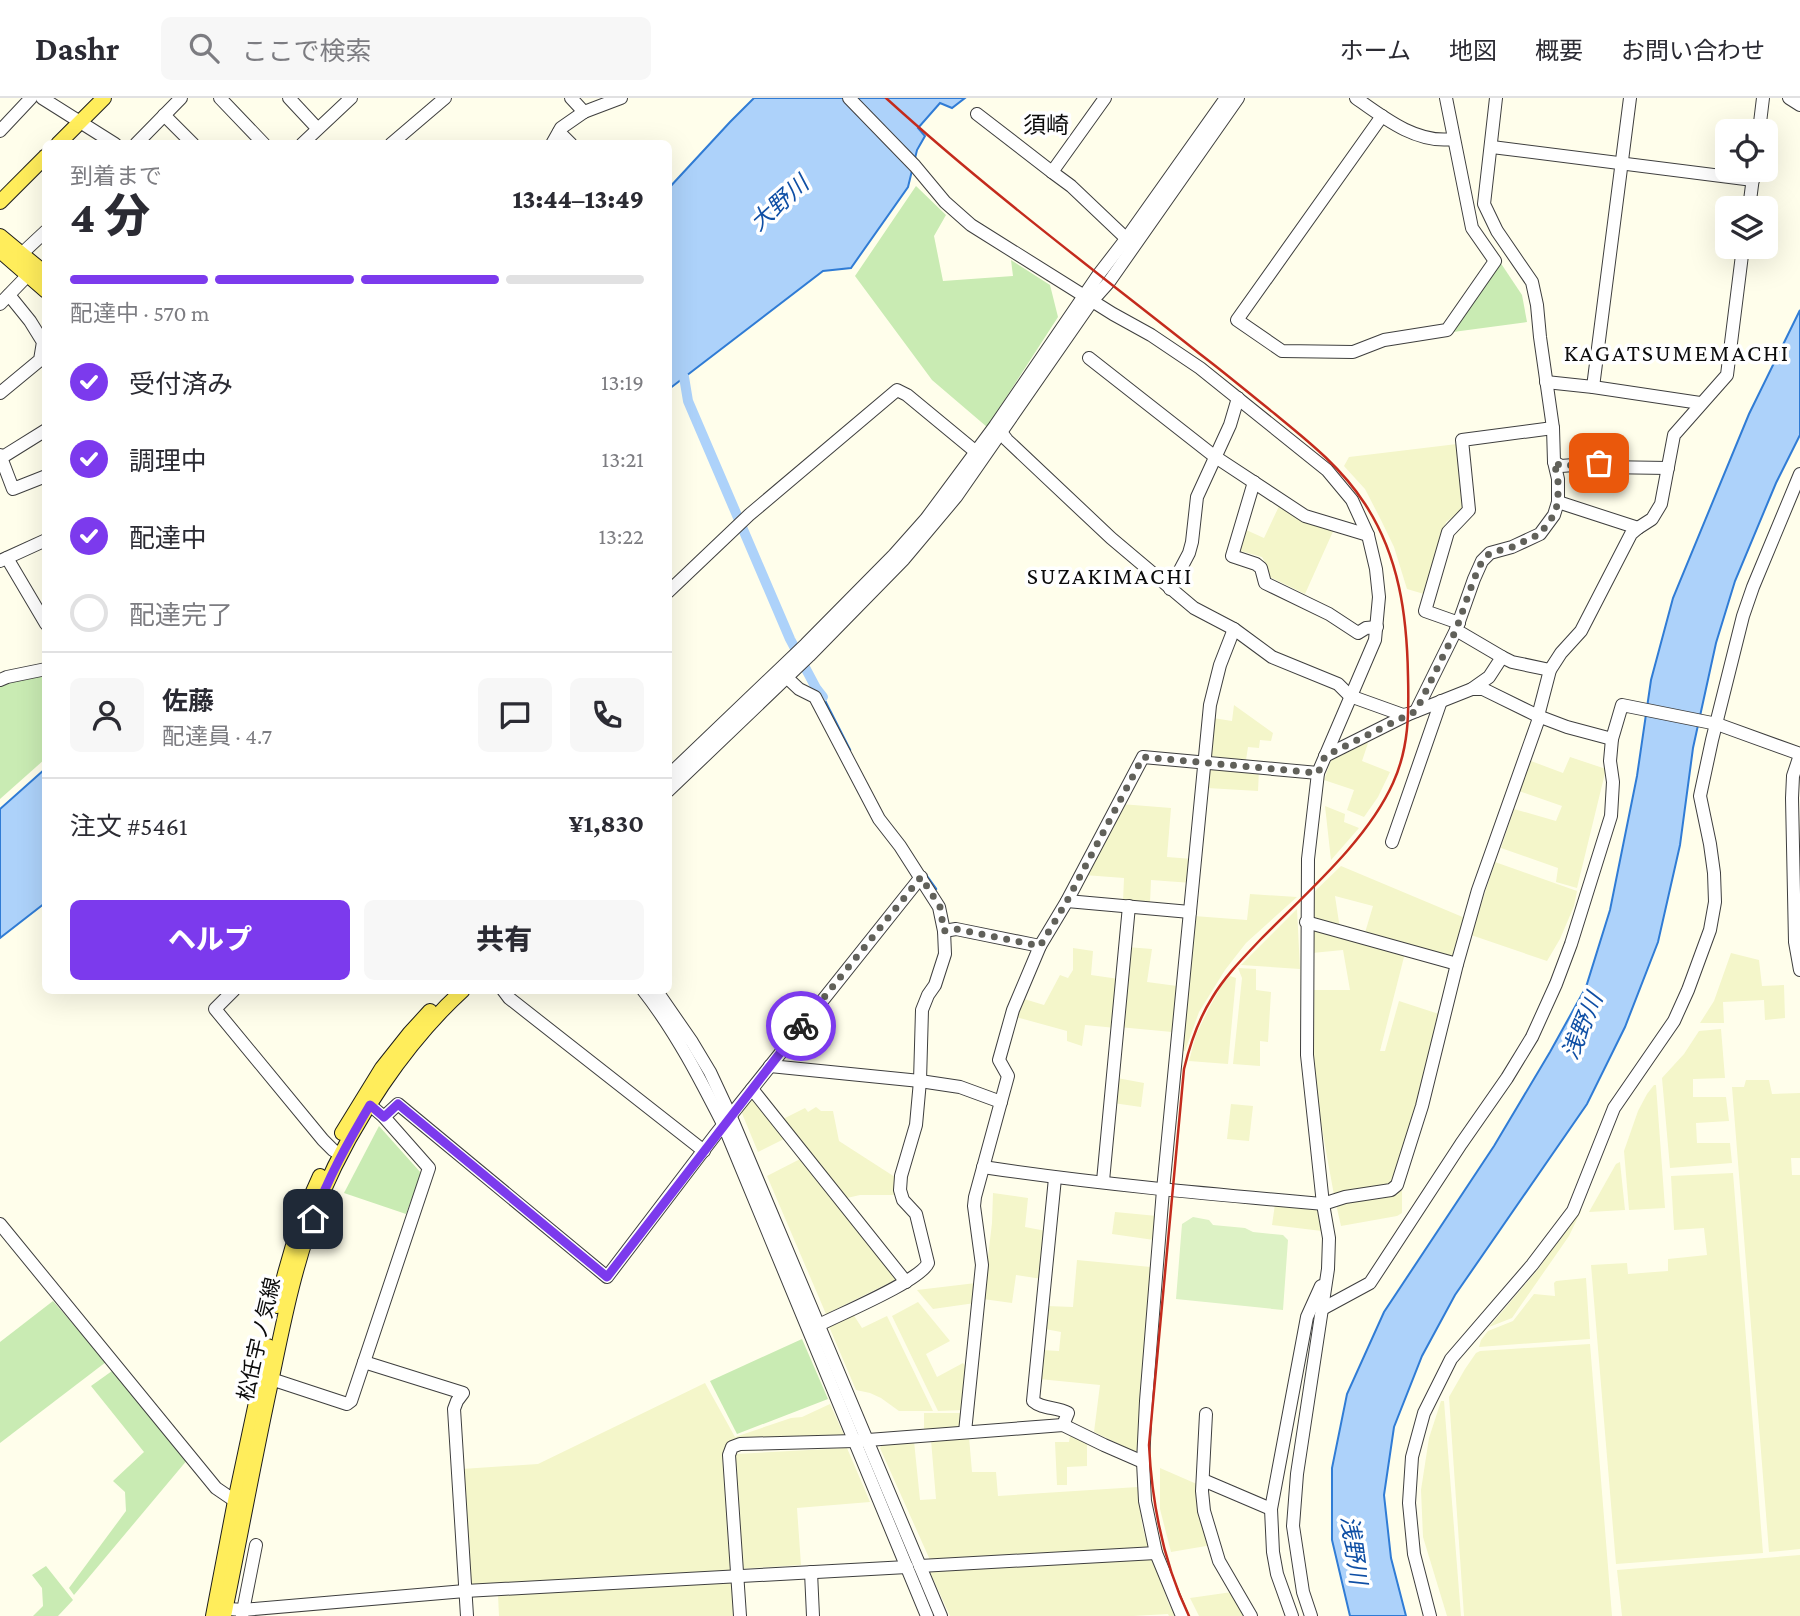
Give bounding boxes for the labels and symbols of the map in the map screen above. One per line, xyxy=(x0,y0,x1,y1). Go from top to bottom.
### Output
district label: 須崎 xyxy=(1023,112,1069,138)
water label: 大野川 xyxy=(745,168,816,236)
district label: KAGATSUMEMACHI xyxy=(1564,339,1790,366)
pin xyxy=(1569,433,1629,493)
district label: SUZAKIMACHI xyxy=(1027,562,1193,589)
water label: 浅野川 xyxy=(1557,986,1609,1063)
courier xyxy=(766,991,836,1061)
pin xyxy=(283,1189,343,1249)
street label: 松任宇ノ気線 xyxy=(233,1275,285,1403)
water label: 浅野川 xyxy=(1336,1514,1372,1589)

